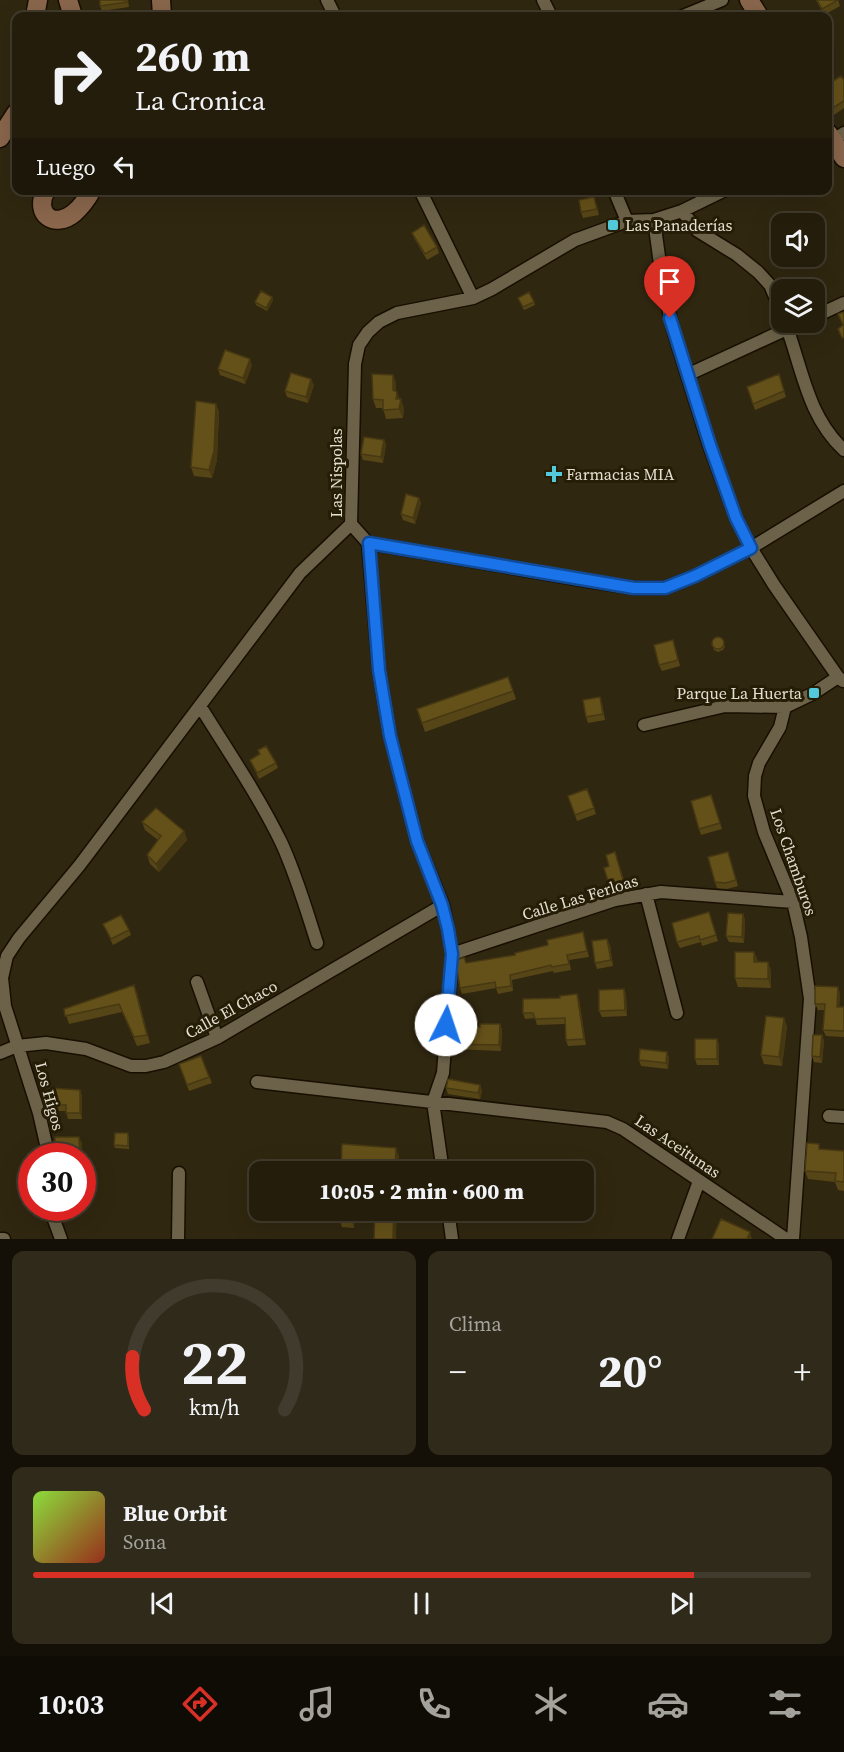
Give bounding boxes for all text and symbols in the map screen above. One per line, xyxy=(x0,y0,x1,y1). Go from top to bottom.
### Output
text: 260 m xyxy=(135,27,250,85)
icon: right xyxy=(36,36,114,114)
text: La Cronica xyxy=(135,82,265,119)
icon: left xyxy=(108,150,141,183)
text: Luego xyxy=(36,152,96,182)
map controls xyxy=(771,213,825,333)
button: sound xyxy=(771,213,825,267)
place label: Las Panaderías xyxy=(625,214,733,236)
marker: Las Panaderías xyxy=(606,218,620,232)
pin xyxy=(644,256,695,318)
icon: arrive xyxy=(653,265,686,298)
button: layers xyxy=(771,279,825,333)
street label: Las Nispolas xyxy=(325,428,347,518)
place label: Farmacias MIA xyxy=(566,463,675,485)
marker: Farmacias MIA xyxy=(547,467,561,481)
place label: Parque La Huerta xyxy=(677,682,803,704)
marker: Parque La Huerta xyxy=(807,686,821,700)
street label: Los Chamburos xyxy=(765,806,823,919)
street label: Calle Las Ferloas xyxy=(519,869,641,925)
street label: Calle El Chaco xyxy=(181,974,281,1043)
position arrow xyxy=(414,993,478,1057)
street label: Los Higos xyxy=(30,1059,70,1133)
street label: Las Aceitunas xyxy=(631,1109,725,1183)
speed limit sign: 30 xyxy=(18,1143,96,1221)
text: 10:05 · 2 min · 600 m xyxy=(319,1176,524,1206)
text: Clima xyxy=(449,1310,502,1338)
text: 22 xyxy=(180,1319,248,1405)
text: 20° xyxy=(598,1340,662,1402)
text: − xyxy=(449,1349,467,1394)
text: + xyxy=(793,1349,811,1394)
text: km/h xyxy=(188,1393,240,1422)
text: Blue Orbit xyxy=(123,1498,227,1528)
text: Sona xyxy=(123,1528,167,1556)
icon: previous xyxy=(146,1587,179,1620)
icon: pause xyxy=(405,1587,438,1620)
icon: next xyxy=(665,1587,698,1620)
icon: directions xyxy=(179,1683,221,1725)
icon: music xyxy=(296,1683,338,1725)
icon: phone xyxy=(413,1683,455,1725)
icon: climate xyxy=(530,1683,572,1725)
icon: car xyxy=(647,1683,689,1725)
icon: filters xyxy=(764,1683,806,1725)
text: 10:03 xyxy=(38,1686,104,1723)

